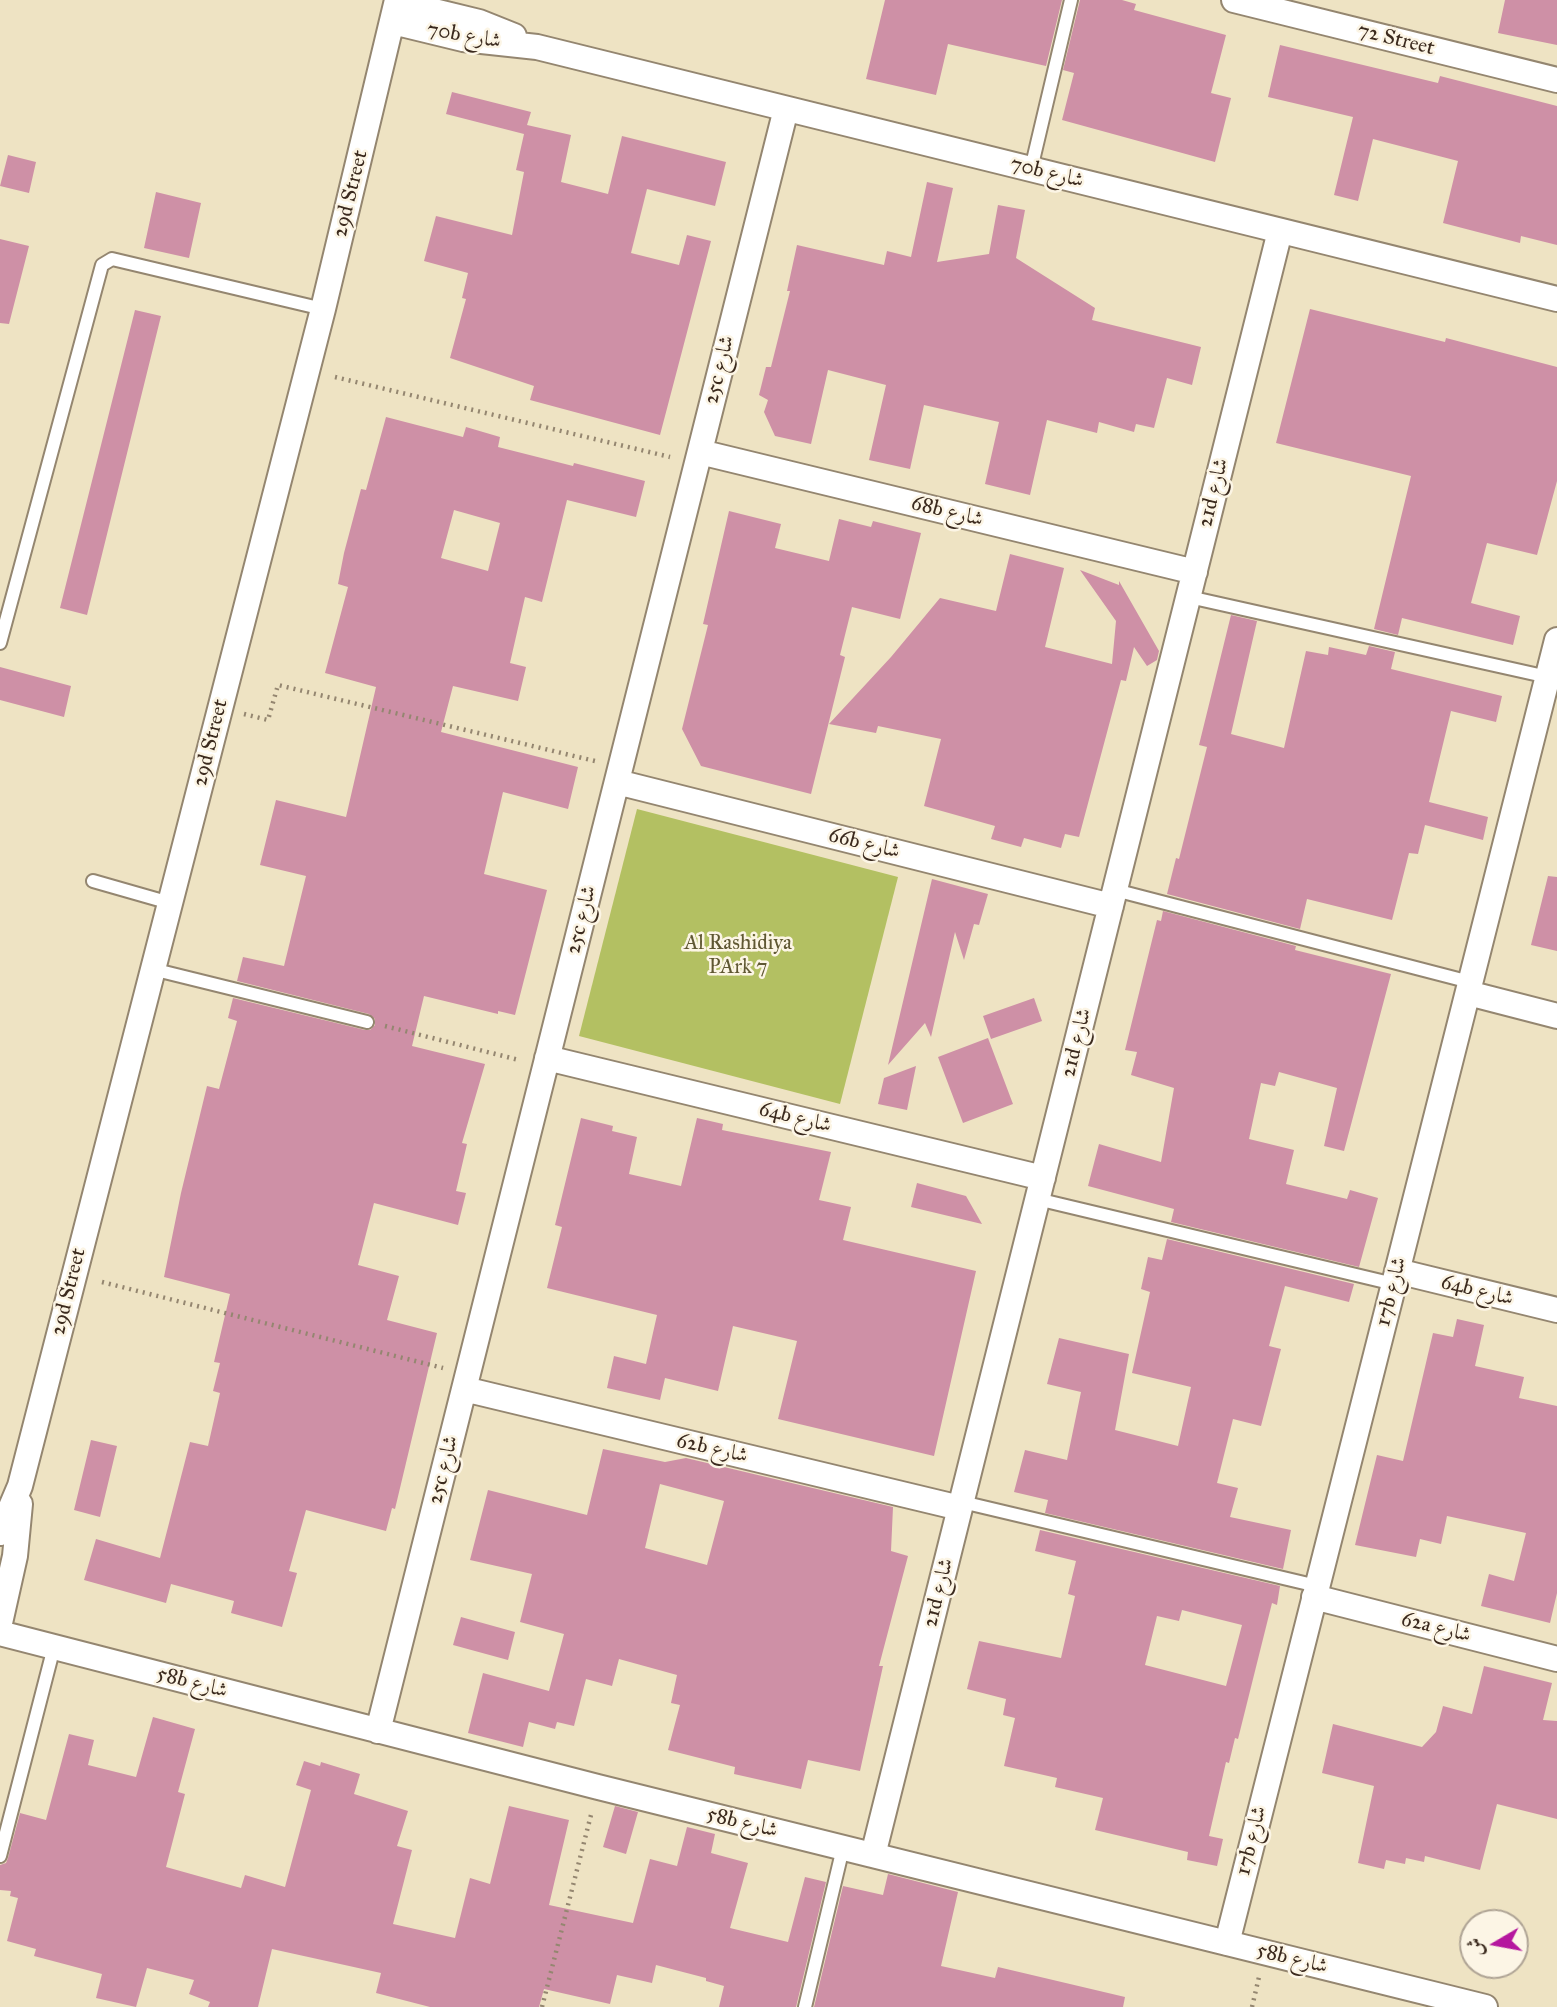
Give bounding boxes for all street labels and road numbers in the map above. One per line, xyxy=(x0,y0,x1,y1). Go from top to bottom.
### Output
street label: 70b شارع xyxy=(425,17,503,55)
street label: 72 Street xyxy=(1355,18,1437,62)
street label: 29d Street xyxy=(328,148,374,240)
street label: 70b شارع xyxy=(1008,152,1086,194)
street label: 25c شارع xyxy=(699,333,741,407)
street label: 21d شارع xyxy=(1193,456,1235,530)
street label: 68b شارع xyxy=(908,491,986,533)
street label: 29d Street xyxy=(188,697,234,789)
street label: 66b شارع xyxy=(826,823,902,865)
street label: 25c شارع xyxy=(561,883,603,957)
street label: 21d شارع xyxy=(1056,1006,1098,1080)
street label: 64b شارع xyxy=(756,1097,834,1139)
street label: 29d Street xyxy=(46,1246,92,1338)
street label: 17b شارع xyxy=(1371,1255,1413,1329)
street label: 64b شارع xyxy=(1438,1270,1516,1312)
street label: 62b شارع xyxy=(674,1429,750,1469)
street label: 25c شارع xyxy=(423,1433,465,1507)
street label: 21d شارع xyxy=(918,1556,960,1630)
street label: 62a شارع xyxy=(1399,1607,1473,1649)
street label: 58b شارع xyxy=(154,1661,230,1705)
street label: 58b شارع xyxy=(704,1802,780,1844)
street label: 17b شارع xyxy=(1231,1804,1273,1878)
street label: 58b شارع xyxy=(1254,1938,1330,1980)

